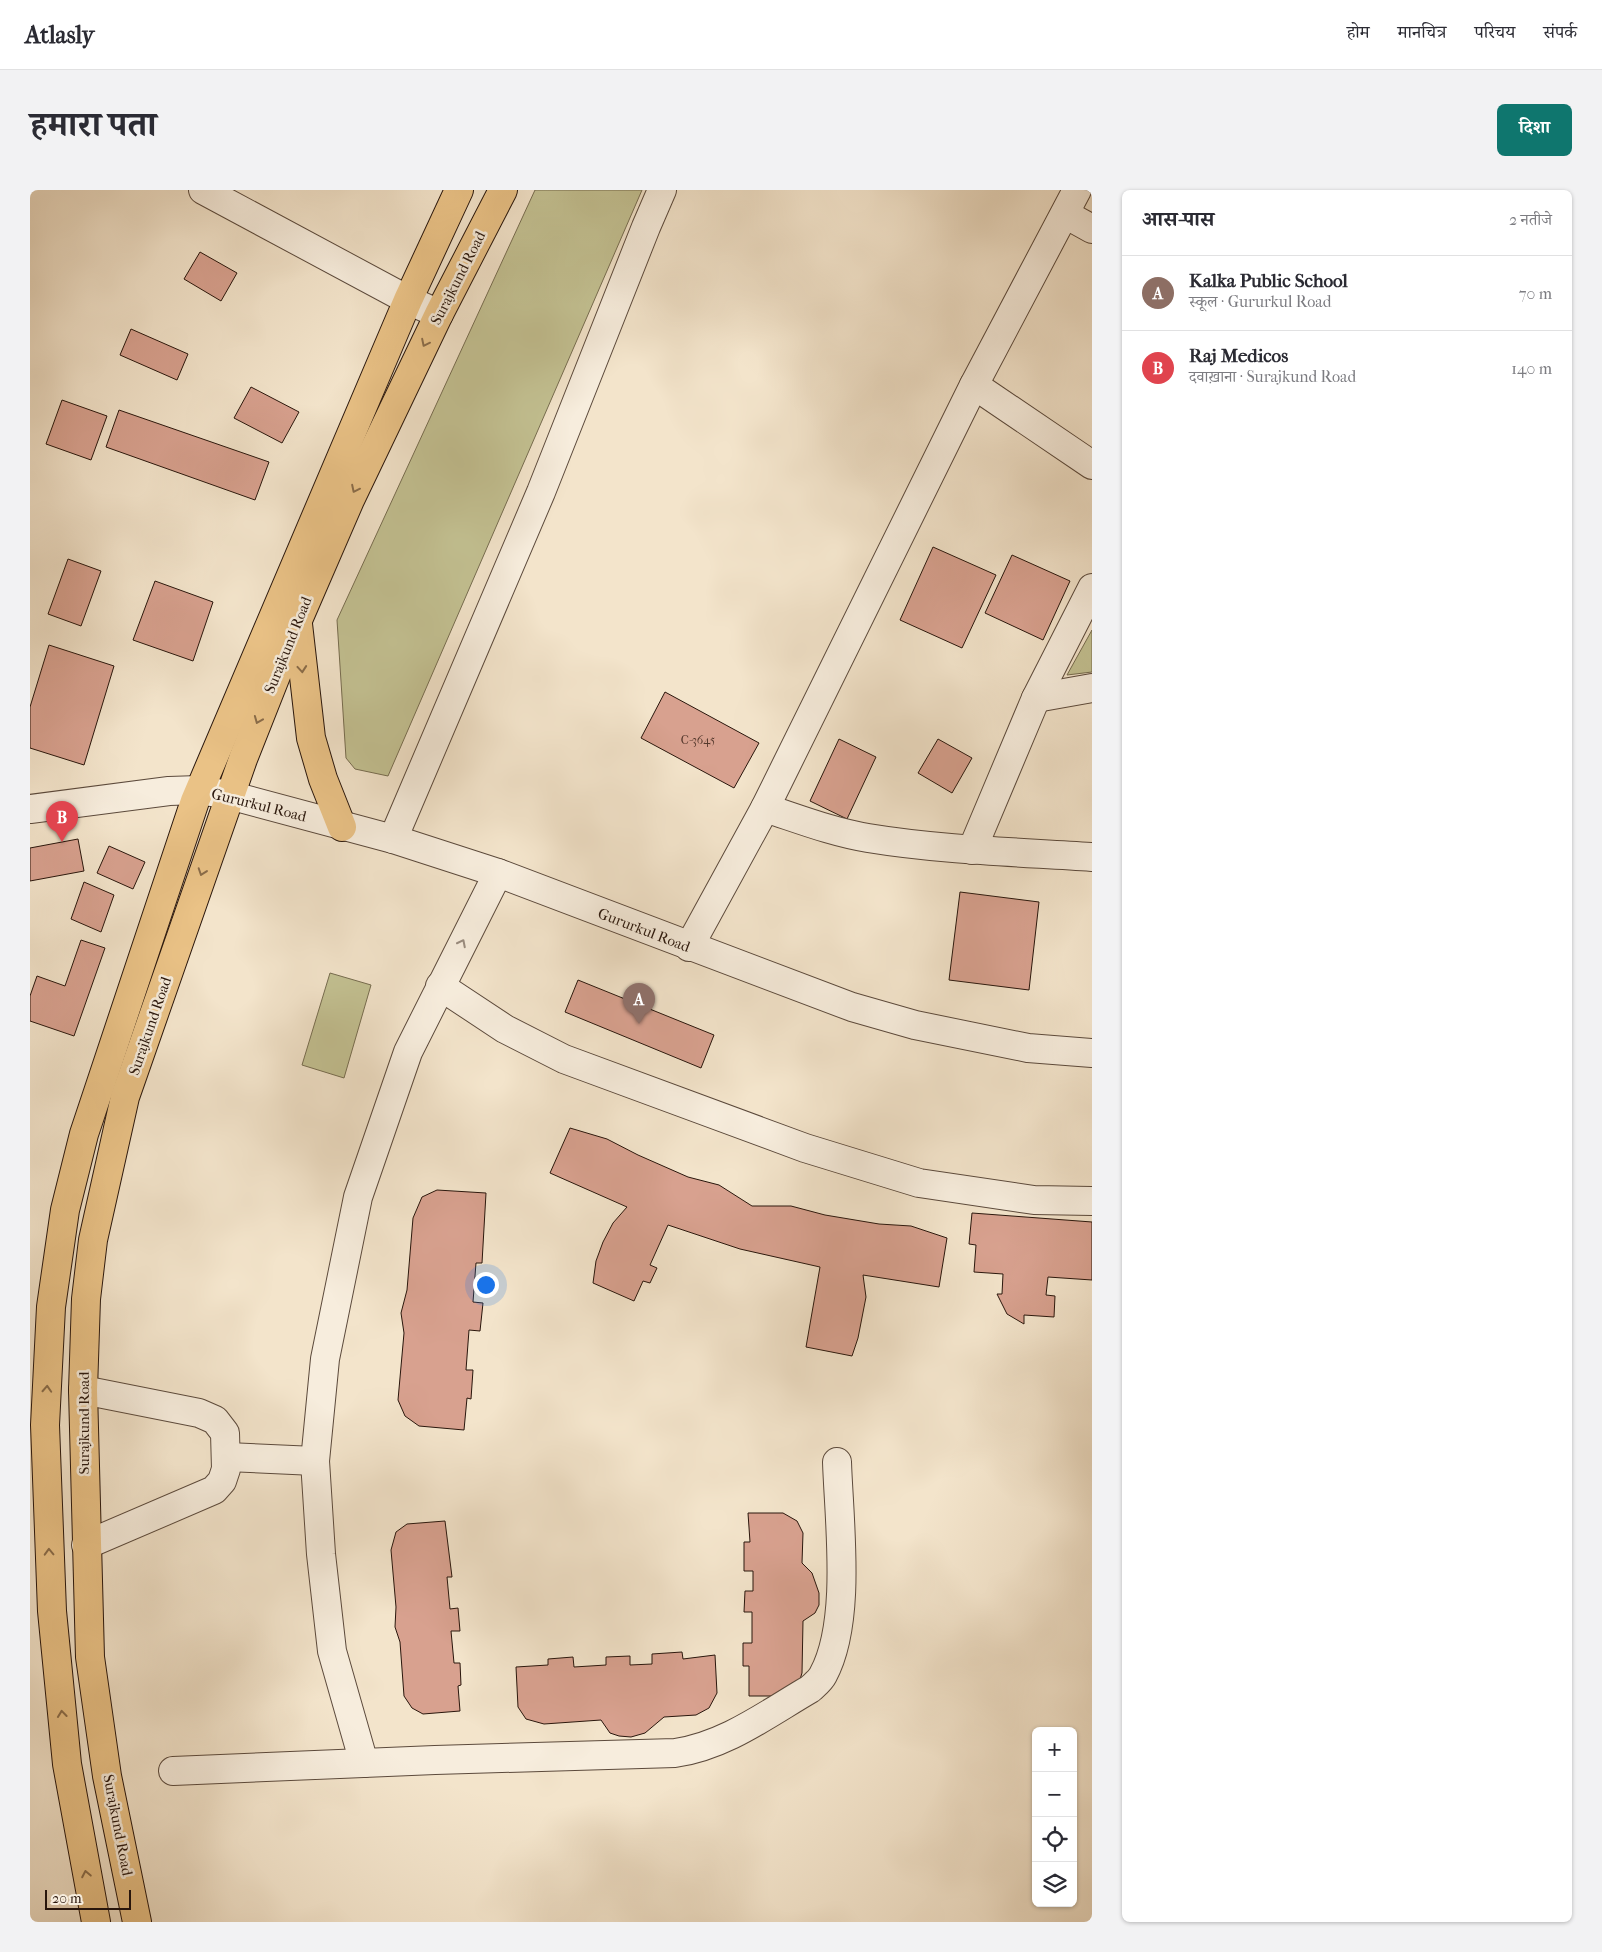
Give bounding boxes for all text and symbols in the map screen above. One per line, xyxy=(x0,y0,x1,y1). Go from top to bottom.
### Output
text: Atlasly xyxy=(25,21,94,49)
text: होम xyxy=(1347,22,1370,43)
text: मानचित्र xyxy=(1398,22,1446,43)
text: परिचय xyxy=(1474,22,1515,43)
text: संपर्क xyxy=(1543,22,1577,43)
text: हमारा पता xyxy=(30,104,157,145)
button: दिशा xyxy=(1497,104,1572,156)
text: आस-पास xyxy=(1142,207,1214,231)
text: 2 नतीजे xyxy=(1509,210,1552,229)
street label: Surajkund Road xyxy=(427,227,490,328)
text: Kalka Public School xyxy=(1189,270,1348,292)
text: A xyxy=(1153,284,1163,303)
text: 70 m xyxy=(1519,284,1552,303)
text: स्कूल · Gururkul Road xyxy=(1189,292,1331,311)
one-way arrow xyxy=(421,338,431,347)
text: Raj Medicos xyxy=(1189,345,1288,367)
text: B xyxy=(1153,359,1163,378)
text: 140 m xyxy=(1511,359,1552,378)
text: दवाख़ाना · Surajkund Road xyxy=(1189,367,1356,386)
one-way arrow xyxy=(351,484,361,493)
street label: Surajkund Road xyxy=(260,593,316,696)
one-way arrow xyxy=(297,665,308,673)
one-way arrow xyxy=(254,715,264,724)
house number: C-3645 xyxy=(681,733,715,747)
street label: Gururkul Road xyxy=(210,785,309,826)
pin: B xyxy=(46,801,78,842)
one-way arrow xyxy=(198,867,208,876)
street label: Gururkul Road xyxy=(595,904,693,956)
one-way arrow xyxy=(456,939,466,948)
street label: Surajkund Road xyxy=(125,974,176,1078)
pin: A xyxy=(623,983,655,1024)
your location xyxy=(473,1272,499,1298)
street label: Surajkund Road xyxy=(75,1371,93,1474)
one-way arrow xyxy=(41,1385,52,1393)
one-way arrow xyxy=(44,1547,55,1555)
one-way arrow xyxy=(57,1709,68,1717)
map controls xyxy=(1032,1727,1077,1907)
button: + xyxy=(1032,1727,1077,1772)
button: − xyxy=(1032,1772,1077,1817)
street label: Surajkund Road xyxy=(99,1773,137,1878)
button: locate xyxy=(1032,1817,1077,1862)
button: layers xyxy=(1032,1862,1077,1907)
one-way arrow xyxy=(81,1870,92,1879)
scale bar xyxy=(45,1887,131,1910)
text: 20 m xyxy=(52,1890,82,1907)

